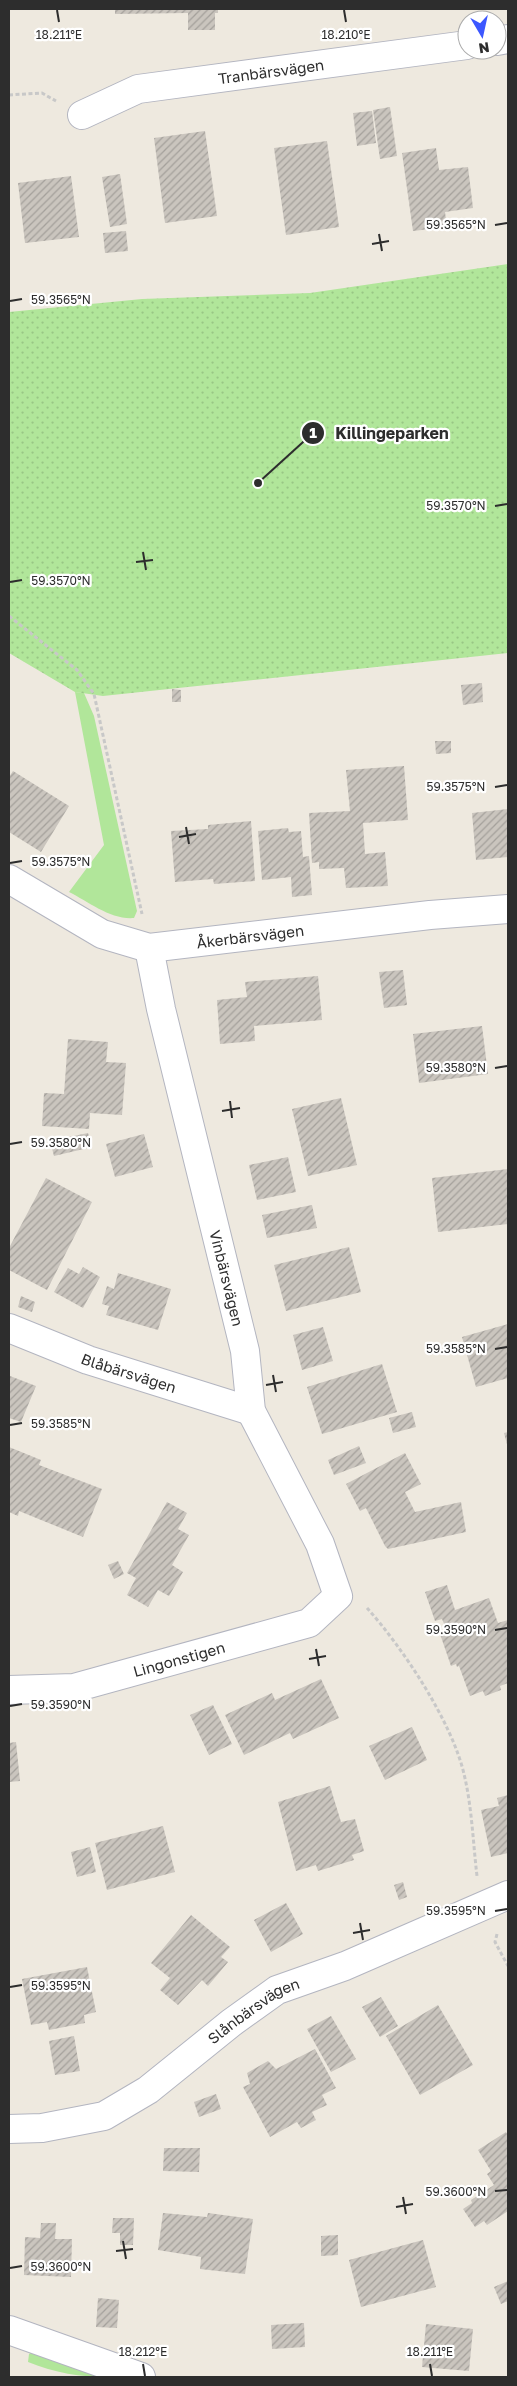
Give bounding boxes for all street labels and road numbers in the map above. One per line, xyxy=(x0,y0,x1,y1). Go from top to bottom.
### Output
street label: Tranbärsvägen xyxy=(217,55,325,87)
street label: Åkerbärsvägen xyxy=(195,921,305,951)
street label: Vinbärsvägen xyxy=(206,1228,248,1328)
street label: Blåbärsvägen xyxy=(79,1349,179,1396)
street label: Lingonstigen xyxy=(131,1638,227,1680)
street label: Slånbärsvägen xyxy=(204,1974,302,2047)

